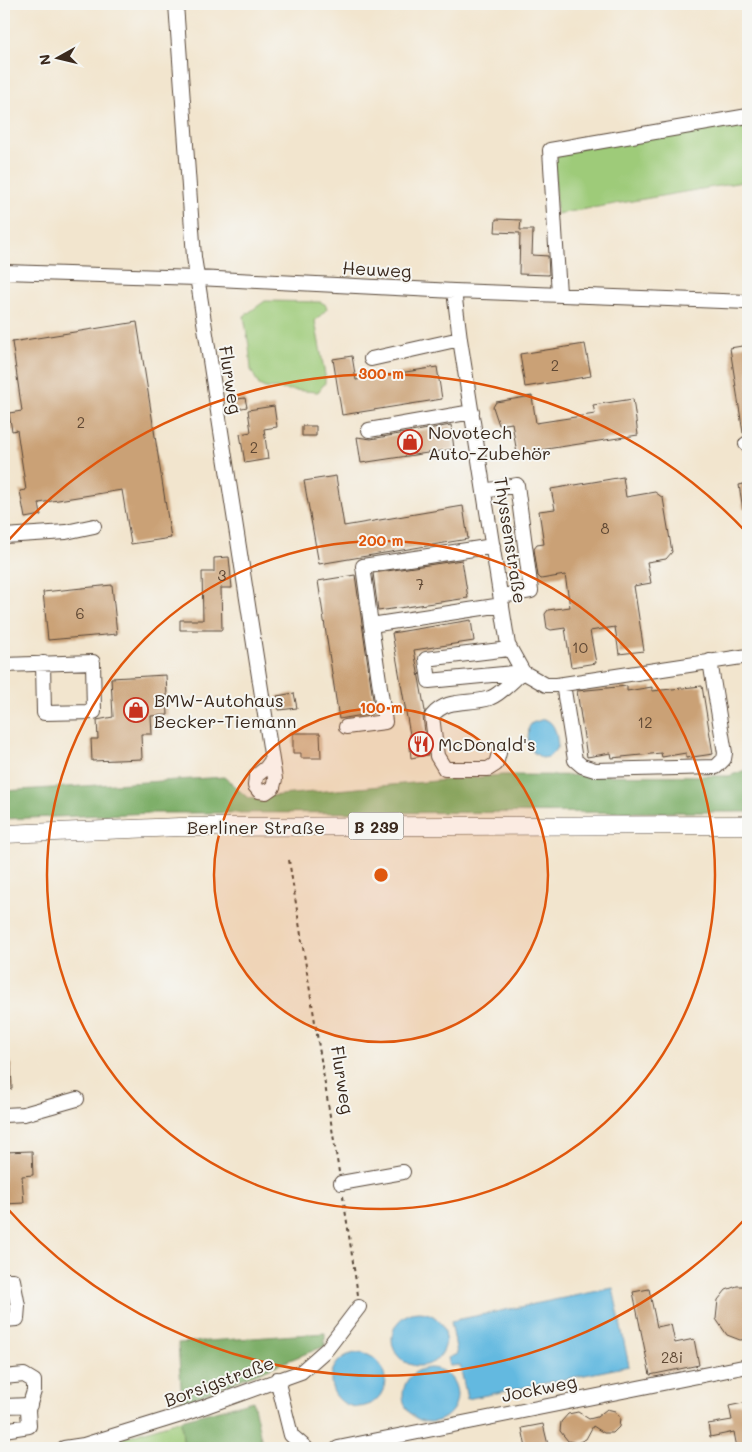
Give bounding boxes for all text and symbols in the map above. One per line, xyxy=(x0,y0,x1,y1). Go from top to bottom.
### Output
north arrow xyxy=(32,32,82,82)
text: N xyxy=(34,53,55,66)
street label: Heuweg xyxy=(342,255,412,283)
street label: Flurweg xyxy=(214,344,248,416)
house number: 2 xyxy=(551,355,559,375)
text: 300 m xyxy=(358,363,404,383)
house number: 2 xyxy=(77,412,85,432)
place label: Novotech Auto-Zubehör xyxy=(428,420,551,465)
shop icon: Novotech Auto-Zubehör xyxy=(397,429,423,455)
house number: 2 xyxy=(250,437,258,457)
street label: Thyssenstraße xyxy=(489,475,533,605)
house number: 8 xyxy=(600,518,610,538)
text: 200 m xyxy=(359,530,404,550)
house number: 3 xyxy=(218,565,227,585)
house number: 7 xyxy=(416,574,424,594)
house number: 6 xyxy=(75,603,85,623)
house number: 10 xyxy=(572,637,588,657)
place label: BMW-Autohaus Becker-Tiemann xyxy=(154,688,296,733)
shop icon: BMW-Autohaus Becker-Tiemann xyxy=(123,697,149,723)
text: 100 m xyxy=(359,697,403,717)
house number: 12 xyxy=(637,712,653,732)
restaurant icon: McDonald's xyxy=(408,731,434,757)
place label: McDonald's xyxy=(438,732,536,756)
road number: B 239 xyxy=(348,812,404,839)
street label: Berliner Straße xyxy=(187,815,325,839)
centre of rings xyxy=(372,866,390,884)
street label: Flurweg xyxy=(326,1044,360,1116)
house number: 28i xyxy=(661,1347,683,1367)
street label: Borsigstraße xyxy=(161,1350,277,1412)
street label: Jockweg xyxy=(499,1369,579,1407)

